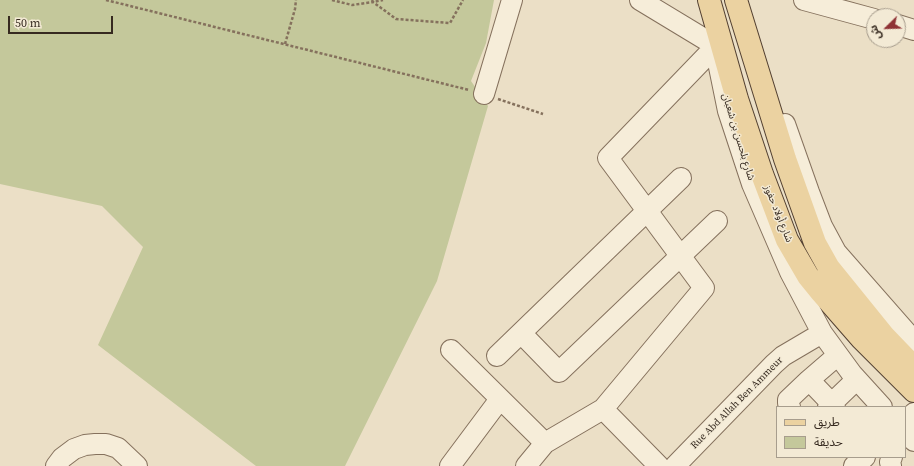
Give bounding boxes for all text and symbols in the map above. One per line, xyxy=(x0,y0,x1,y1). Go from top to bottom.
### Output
scale bar xyxy=(10,8,115,34)
north arrow xyxy=(866,8,906,48)
text: 50 m xyxy=(15,15,41,31)
text: ش xyxy=(866,23,885,42)
street label: شارع بلحسن بن شعبان xyxy=(719,92,757,182)
street label: شارع أولاد حفوز xyxy=(761,184,795,244)
street label: Rue Abd Allah Ben Ammeur xyxy=(688,354,786,452)
legend xyxy=(776,406,906,458)
text: طريق xyxy=(814,414,840,430)
text: حديقة xyxy=(814,434,843,450)

